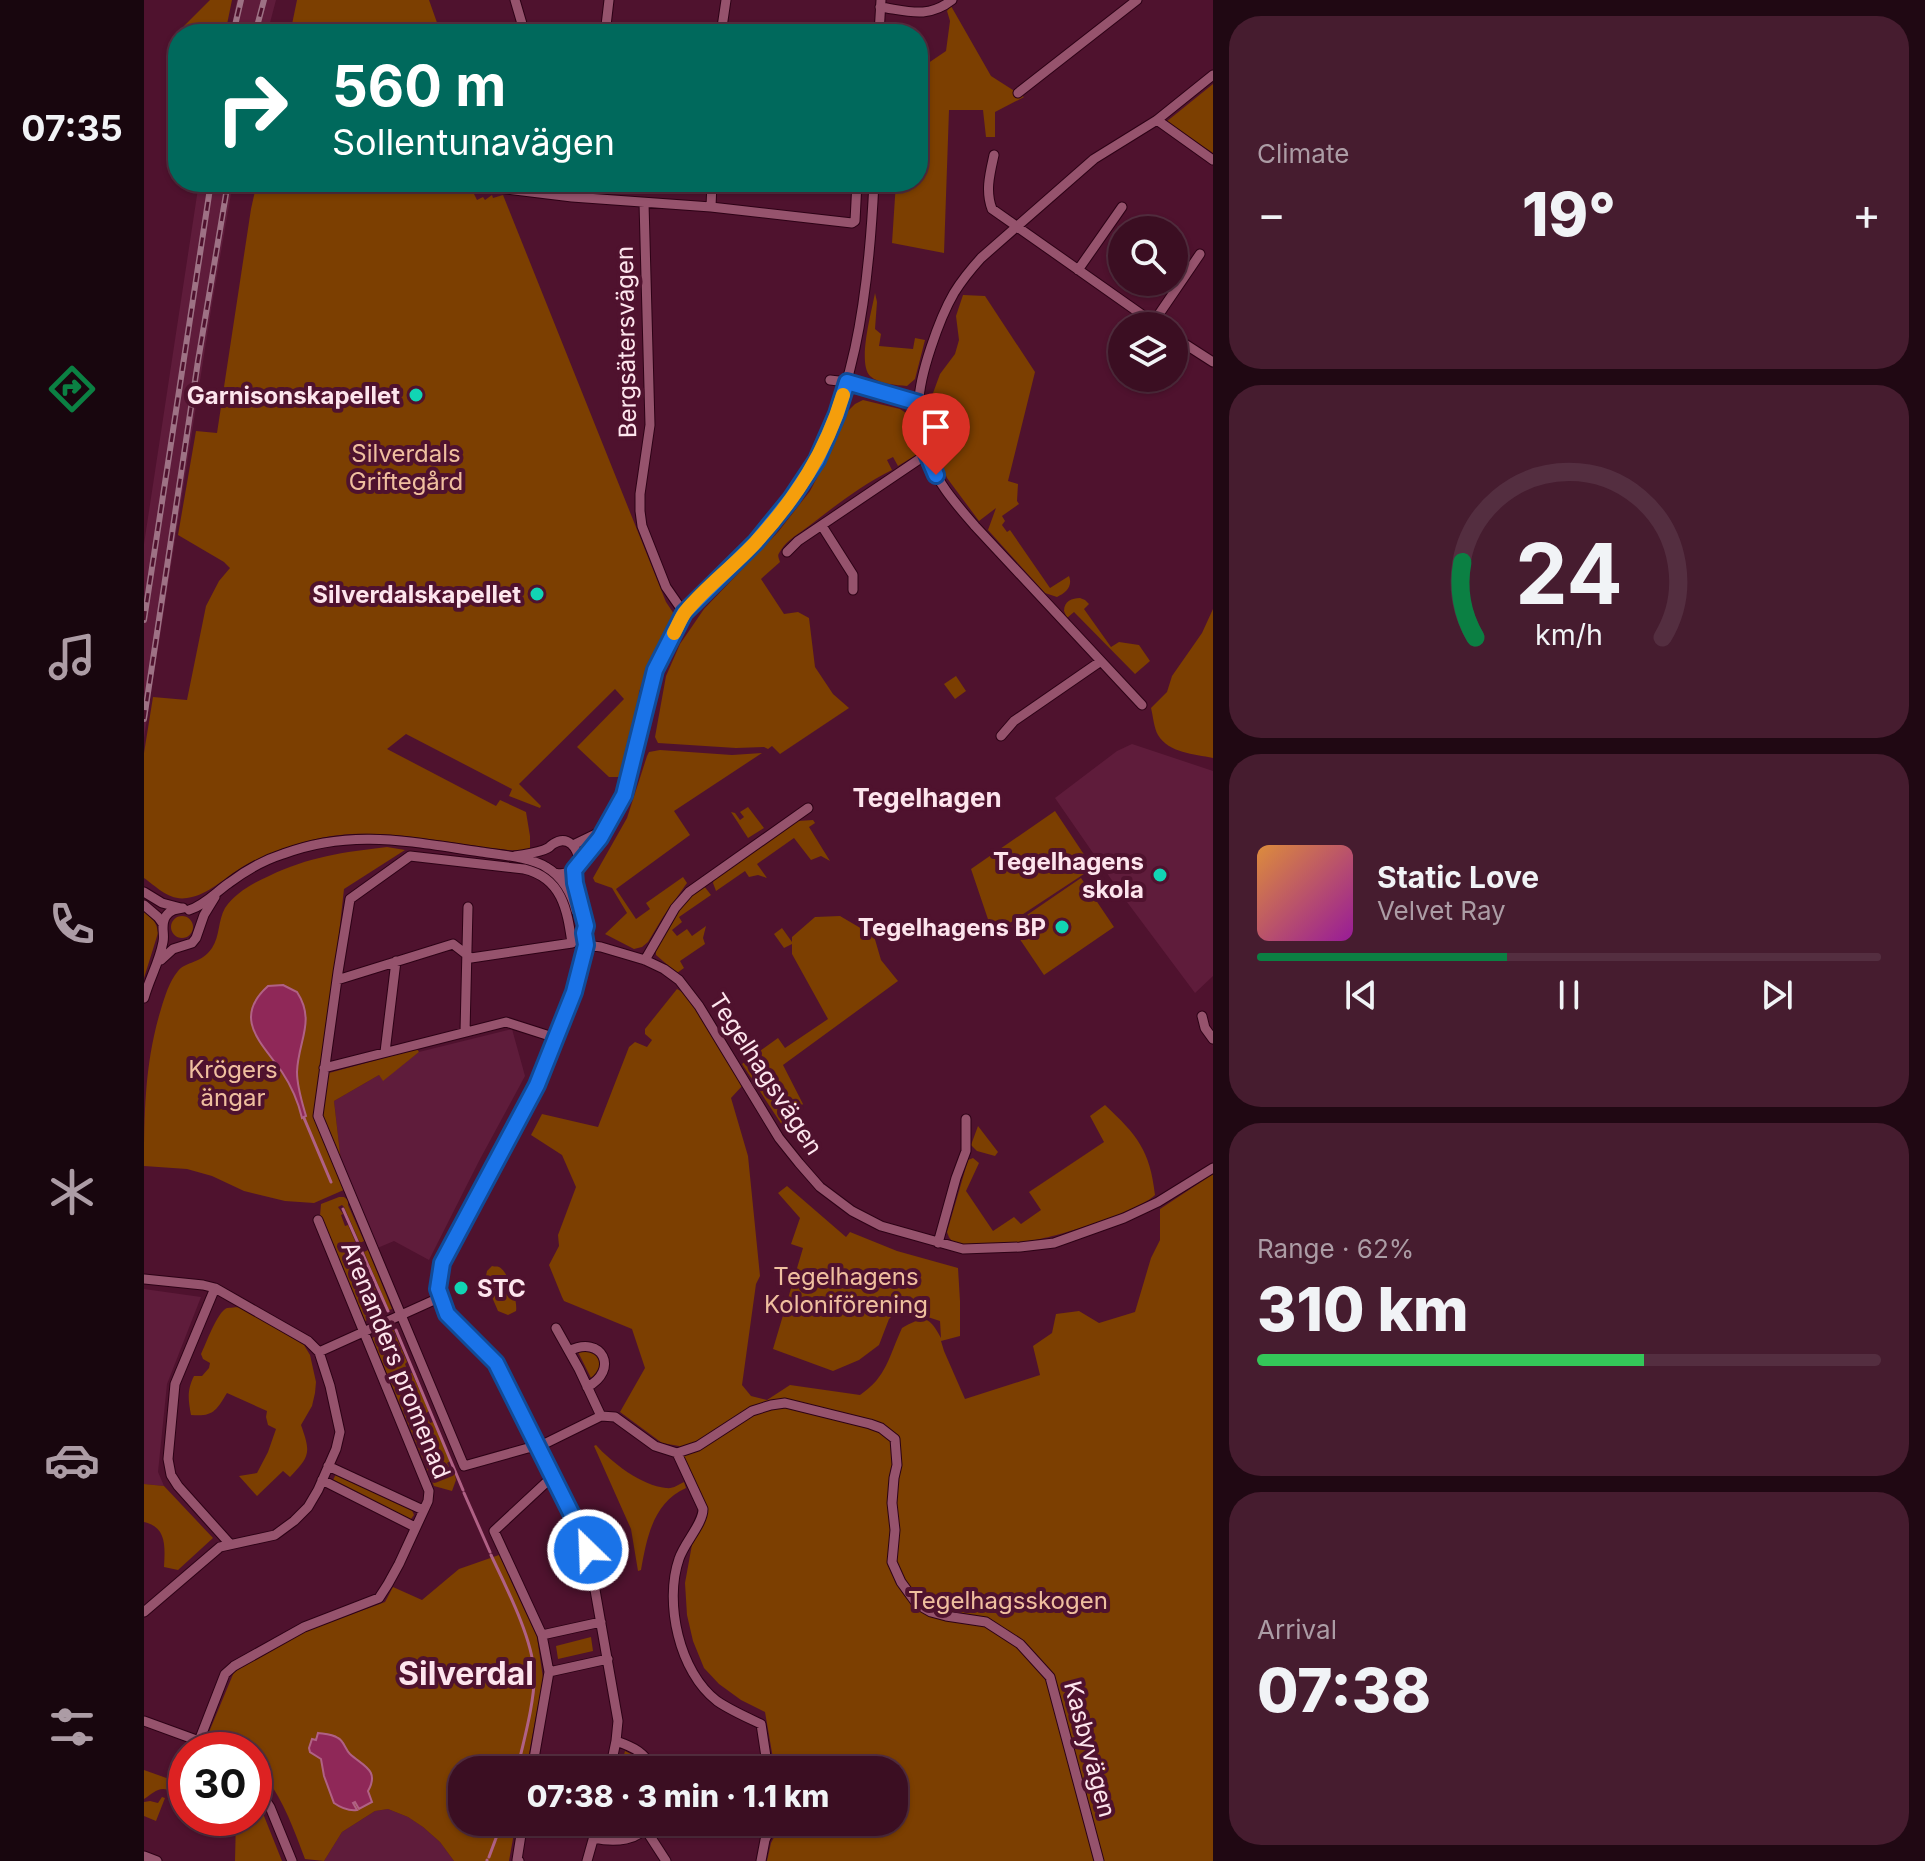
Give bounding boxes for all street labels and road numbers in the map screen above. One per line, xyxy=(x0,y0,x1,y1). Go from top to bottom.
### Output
street label: Bergsätersvägen xyxy=(610,246,642,438)
street label: Tegelhagsvägen xyxy=(703,988,829,1160)
street label: Arenanders promenad xyxy=(335,1237,457,1483)
street label: Kasbyvägen xyxy=(1058,1678,1122,1820)

